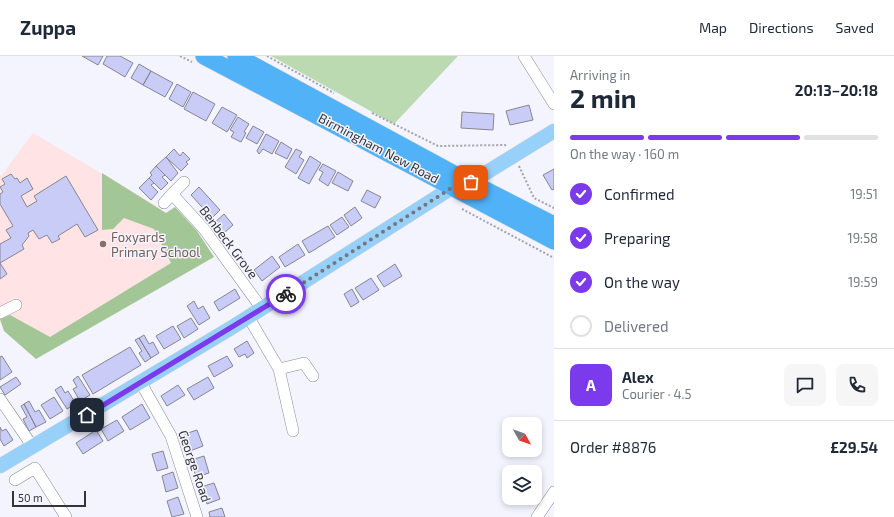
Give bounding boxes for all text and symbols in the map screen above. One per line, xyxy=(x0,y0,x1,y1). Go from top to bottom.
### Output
text: Zuppa xyxy=(20,16,76,39)
text: Map xyxy=(699,19,727,36)
text: Directions xyxy=(749,19,814,36)
text: Saved xyxy=(836,19,874,36)
text: Arriving in xyxy=(570,67,630,83)
text: 20:13–20:18 xyxy=(795,81,878,99)
text: 2 min xyxy=(570,82,636,113)
street label: Birmingham New Road xyxy=(316,109,442,187)
text: On the way · 160 m xyxy=(570,146,679,162)
pin xyxy=(454,165,488,199)
icon: bag xyxy=(460,171,482,193)
icon: check xyxy=(570,183,592,205)
text: Confirmed xyxy=(604,185,675,203)
text: 19:51 xyxy=(850,186,878,202)
street label: Benbeck Grove xyxy=(196,202,262,282)
icon: check xyxy=(570,227,592,249)
place label: Foxyards Primary School xyxy=(111,229,200,260)
text: Preparing xyxy=(604,229,670,247)
text: 19:58 xyxy=(847,230,878,246)
marker: Foxyards Primary School xyxy=(98,239,108,249)
icon: check xyxy=(570,271,592,293)
text: On the way xyxy=(604,273,680,291)
courier xyxy=(266,274,306,314)
text: 19:59 xyxy=(848,274,878,290)
icon: bike xyxy=(275,283,297,305)
text: Delivered xyxy=(604,317,669,335)
button: chat xyxy=(784,364,826,406)
button: phone xyxy=(836,364,878,406)
text: Alex xyxy=(622,368,654,386)
text: A xyxy=(586,376,596,394)
text: Courier · 4.5 xyxy=(622,386,691,402)
pin xyxy=(70,398,104,432)
icon: home xyxy=(76,404,98,426)
north arrow xyxy=(502,417,542,457)
map controls xyxy=(502,417,542,505)
street label: George Road xyxy=(175,428,215,504)
text: Order #8876 xyxy=(570,438,656,456)
text: £29.54 xyxy=(830,438,878,456)
button: layers xyxy=(502,465,542,505)
scale bar xyxy=(12,489,86,508)
text: 50 m xyxy=(18,491,43,504)

